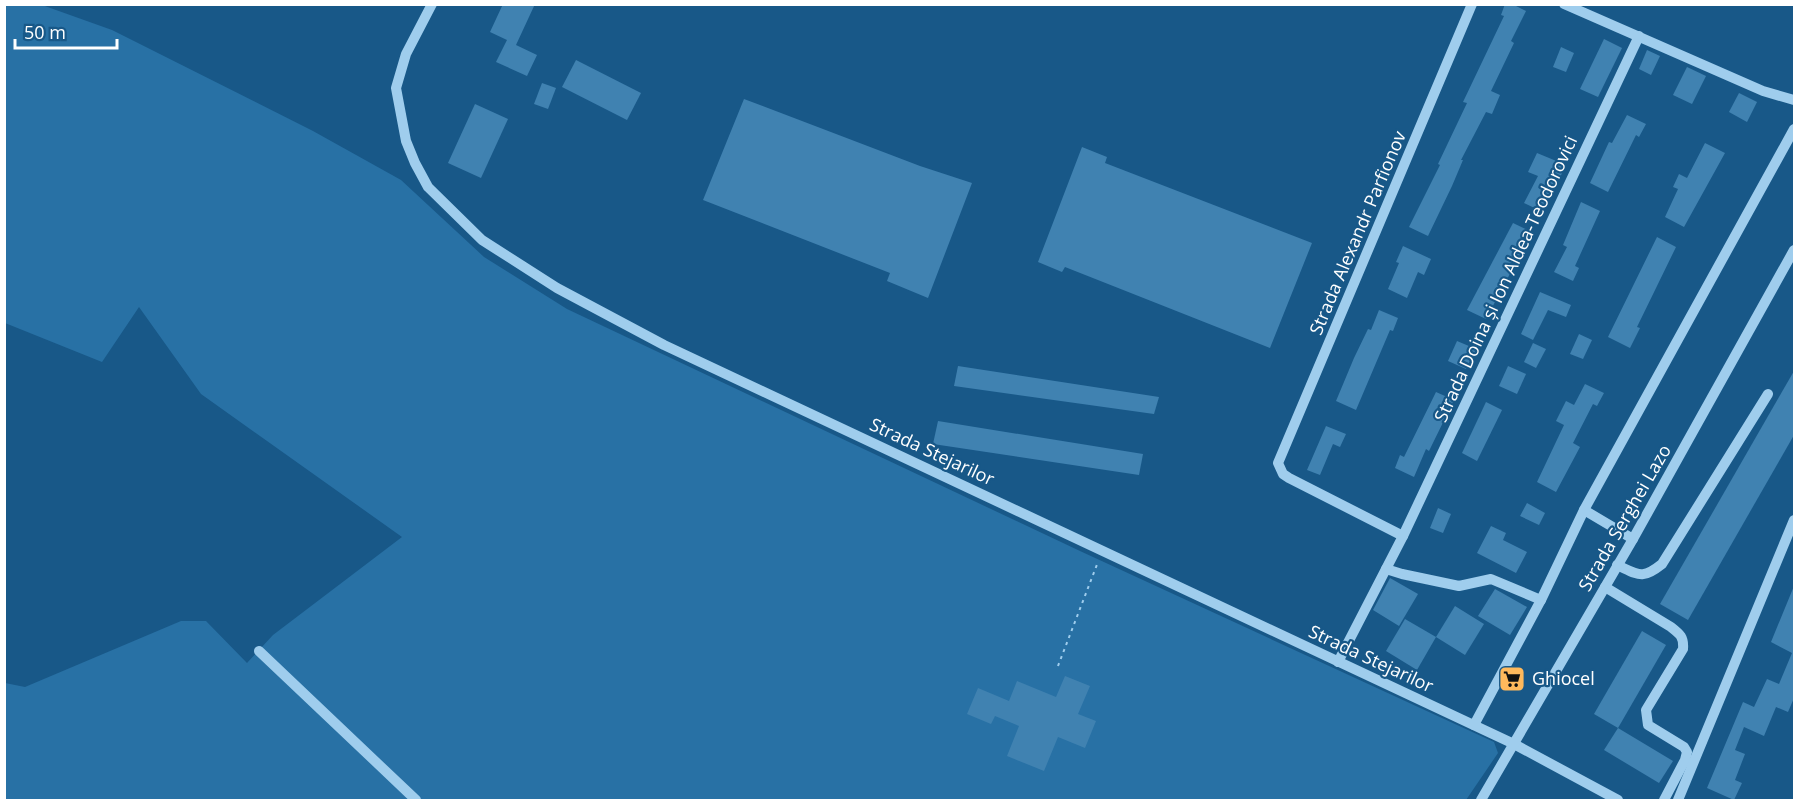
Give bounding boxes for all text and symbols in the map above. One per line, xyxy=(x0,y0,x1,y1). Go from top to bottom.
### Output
scale bar xyxy=(15,12,117,50)
text: 50 m xyxy=(24,20,66,44)
street label: Strada Alexandr Parfionov xyxy=(1303,127,1411,338)
street label: Strada Doina și Ion Aldea-Teodorovici xyxy=(1428,132,1582,426)
street label: Strada Stejarilor xyxy=(866,412,999,491)
street label: Strada Serghei Lazo xyxy=(1572,440,1676,595)
street label: Strada Stejarilor xyxy=(1305,619,1438,698)
supermarket icon: Ghiocel xyxy=(1497,664,1527,694)
place label: Ghiocel xyxy=(1532,666,1595,690)

